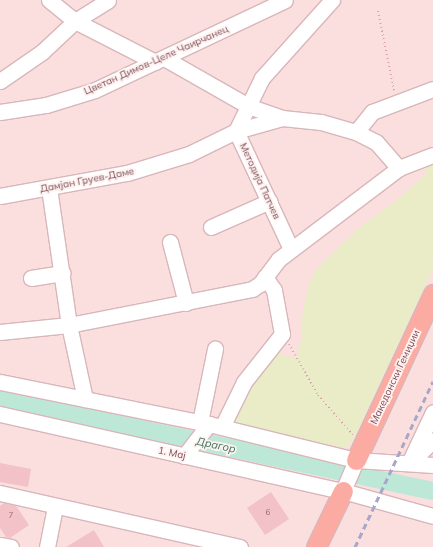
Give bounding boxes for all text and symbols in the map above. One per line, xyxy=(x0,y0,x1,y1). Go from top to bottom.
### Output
street label: Цветан Димов-Целе Чаирчанец xyxy=(82,23,230,97)
street label: Методија Патчев xyxy=(237,141,283,221)
street label: Дамјан Груев-Даме xyxy=(39,165,135,195)
street label: Македонски Гемиџии xyxy=(368,328,422,426)
water label: Драгор xyxy=(195,434,237,456)
street label: 1. Мај xyxy=(157,444,187,462)
house number: 6 xyxy=(266,508,270,518)
house number: 7 xyxy=(9,511,13,521)

